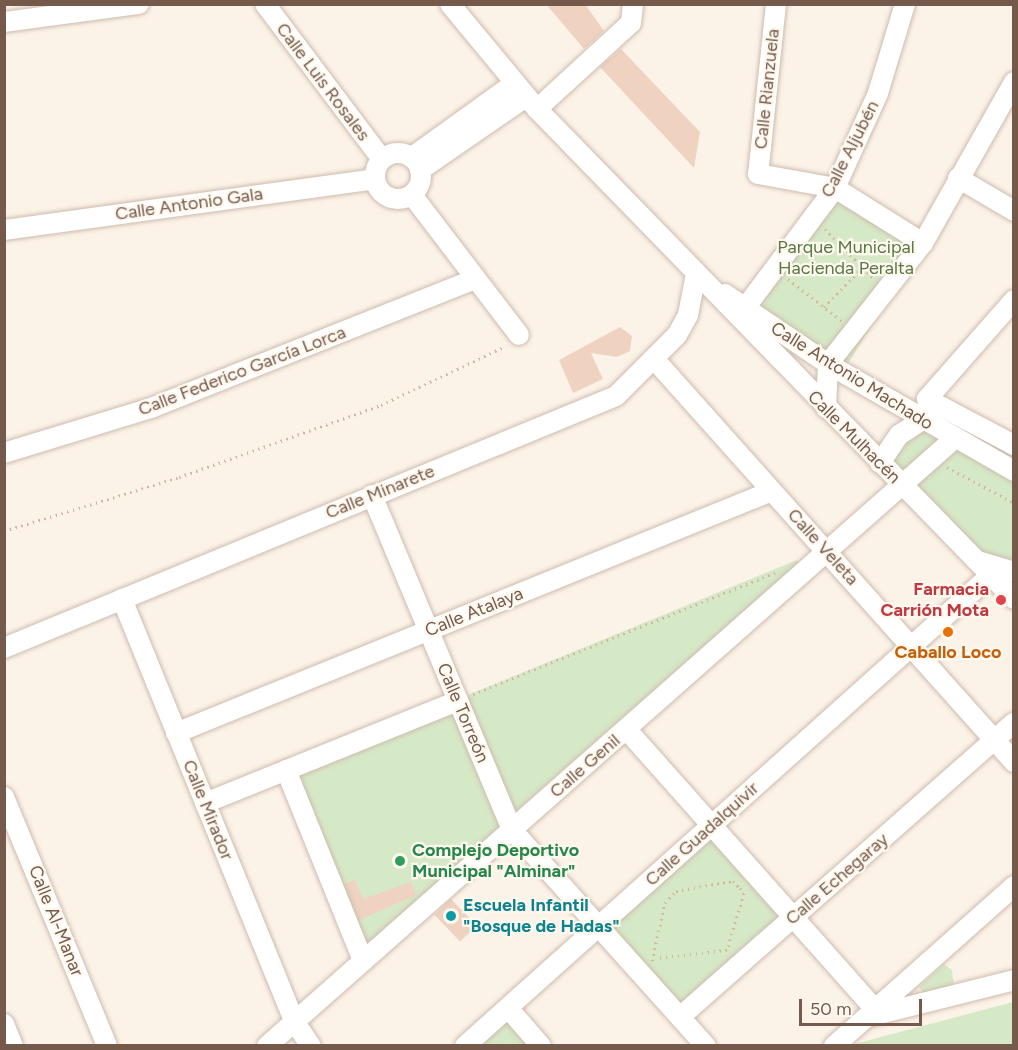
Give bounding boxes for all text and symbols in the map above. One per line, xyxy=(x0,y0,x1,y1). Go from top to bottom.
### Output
street label: Calle Luis Rosales xyxy=(272,19,374,145)
street label: Calle Rianzuela xyxy=(750,28,784,150)
street label: Calle Aljubén xyxy=(816,97,884,201)
street label: Calle Antonio Gala xyxy=(114,183,264,225)
park label: Parque Municipal Hacienda Peralta xyxy=(777,237,915,280)
street label: Calle Antonio Machado xyxy=(767,317,937,435)
street label: Calle Federico García Lorca xyxy=(135,321,349,421)
street label: Calle Mulhacén xyxy=(803,386,905,488)
street label: Calle Minarete xyxy=(322,460,438,524)
street label: Calle Veleta xyxy=(783,504,863,590)
place label: Farmacia Carrión Mota xyxy=(880,579,989,622)
street label: Calle Atalaya xyxy=(422,583,526,641)
marker: Farmacia Carrión Mota xyxy=(994,593,1008,607)
marker: Caballo Loco xyxy=(941,625,955,639)
place label: Caballo Loco xyxy=(895,641,1001,663)
street label: Calle Torreón xyxy=(432,660,494,766)
street label: Calle Genil xyxy=(545,730,625,802)
street label: Calle Mirador xyxy=(178,757,238,863)
street label: Calle Guadalquivir xyxy=(641,777,763,891)
street label: Calle Echegaray xyxy=(781,829,893,929)
place label: Complejo Deportivo Municipal "Alminar" xyxy=(412,840,579,882)
marker: Complejo Deportivo Municipal "Alminar" xyxy=(393,854,407,868)
street label: Calle Al-Manar xyxy=(24,862,88,980)
place label: Escuela Infantil "Bosque de Hadas" xyxy=(463,895,620,938)
marker: Escuela Infantil "Bosque de Hadas" xyxy=(444,909,458,923)
scale bar xyxy=(802,987,925,1025)
text: 50 m xyxy=(810,998,852,1020)

